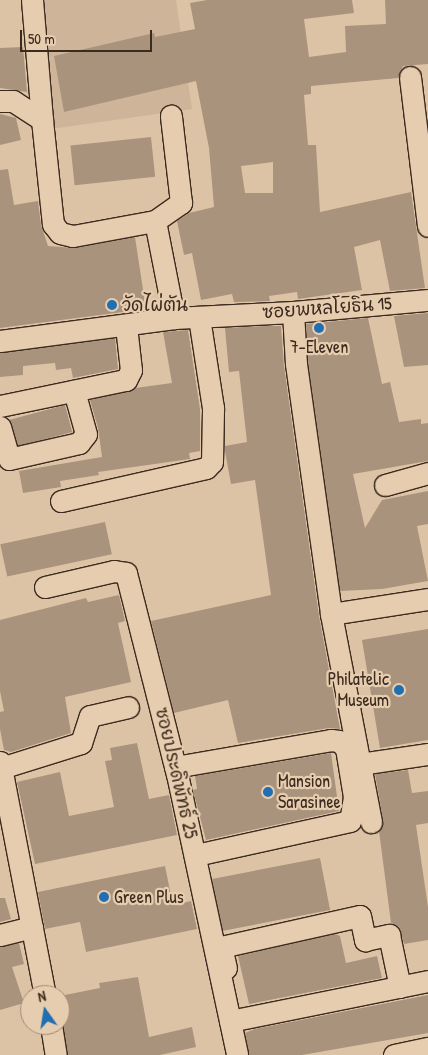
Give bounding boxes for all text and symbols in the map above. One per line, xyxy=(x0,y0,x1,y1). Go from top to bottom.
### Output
scale bar xyxy=(22,20,155,52)
text: 50 m xyxy=(28,28,55,49)
street label: ซอยพหลโยธิน 15 xyxy=(262,293,392,323)
place label: วัดไผ่ตัน xyxy=(122,294,188,316)
marker: วัดไผ่ตัน xyxy=(106,299,118,311)
marker: 7-Eleven xyxy=(313,322,325,334)
place label: 7-Eleven xyxy=(290,336,348,358)
place label: Philatelic Museum xyxy=(328,669,389,712)
marker: Philatelic Museum xyxy=(393,684,405,696)
street label: ซอยประดิพัทธ์ 25 xyxy=(150,705,202,841)
place label: Mansion Sarasinee xyxy=(278,771,341,814)
marker: Mansion Sarasinee xyxy=(262,786,274,798)
place label: Green Plus xyxy=(114,886,184,908)
marker: Green Plus xyxy=(98,891,110,903)
north arrow xyxy=(20,985,70,1035)
text: N xyxy=(36,986,47,1006)

